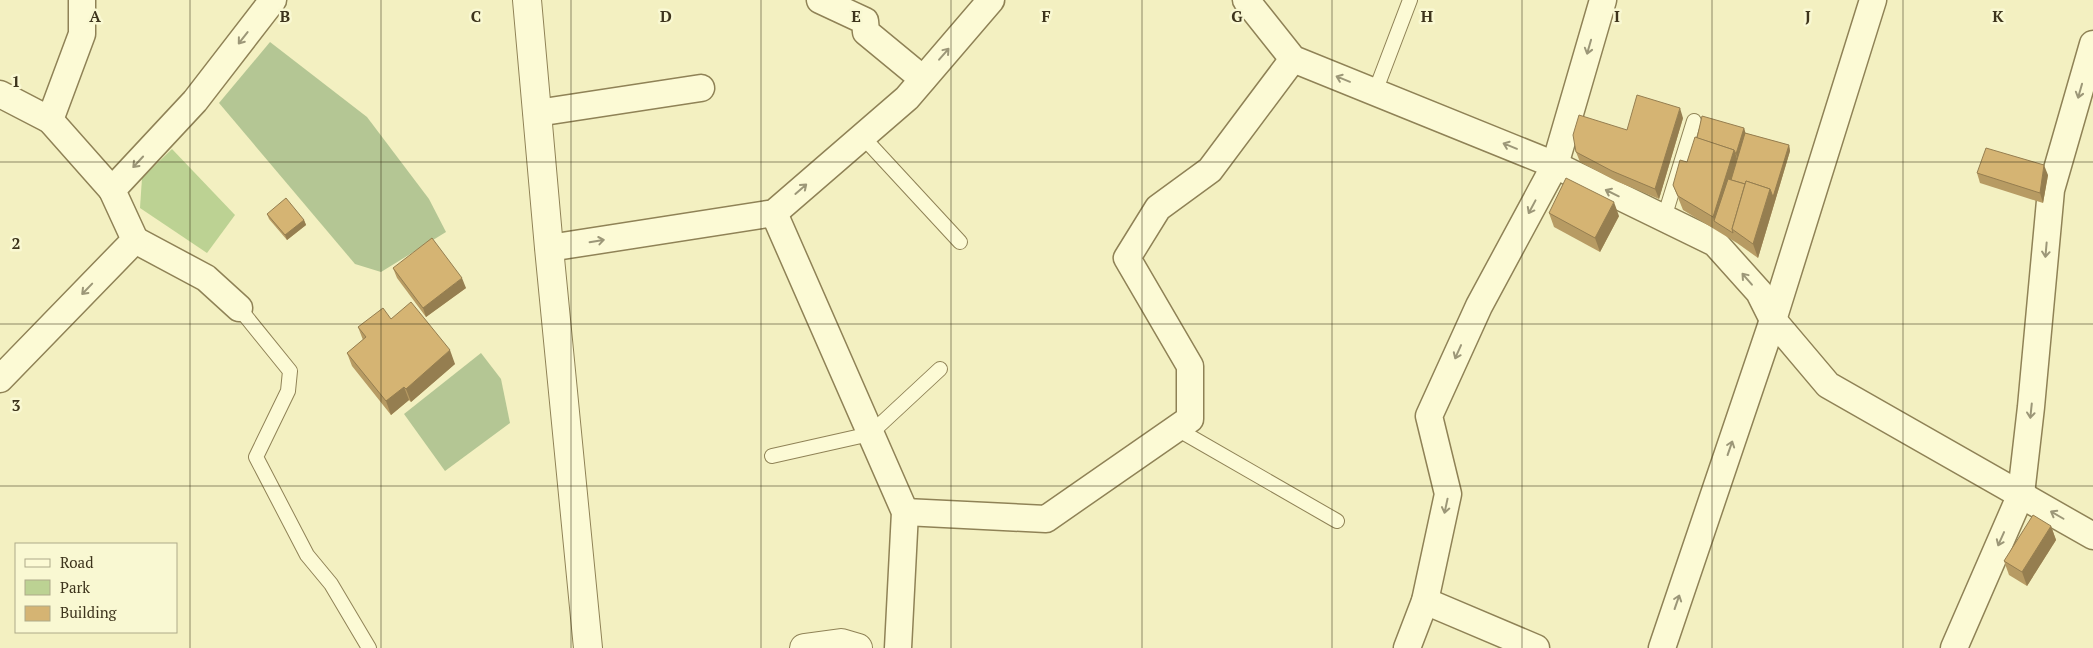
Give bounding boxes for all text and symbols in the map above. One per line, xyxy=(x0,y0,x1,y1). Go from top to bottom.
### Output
text: A xyxy=(89,5,101,27)
text: B xyxy=(280,5,290,27)
text: C xyxy=(471,5,481,27)
text: D xyxy=(660,5,672,27)
text: E xyxy=(851,5,861,27)
text: F xyxy=(1041,5,1051,27)
text: G xyxy=(1231,5,1243,27)
text: H xyxy=(1421,5,1433,27)
text: I xyxy=(1614,5,1620,27)
text: J xyxy=(1805,5,1811,27)
text: K xyxy=(1992,5,2004,27)
one-way arrow xyxy=(238,32,249,45)
one-way arrow xyxy=(1584,38,1594,54)
one-way arrow xyxy=(939,48,950,61)
text: 1 xyxy=(11,70,21,92)
one-way arrow xyxy=(1336,74,1351,84)
one-way arrow xyxy=(2074,83,2084,99)
one-way arrow xyxy=(1503,141,1518,151)
one-way arrow xyxy=(132,156,144,168)
one-way arrow xyxy=(794,184,807,195)
one-way arrow xyxy=(1605,188,1620,197)
one-way arrow xyxy=(1527,200,1537,215)
text: 2 xyxy=(11,232,21,254)
one-way arrow xyxy=(589,235,605,245)
one-way arrow xyxy=(2041,241,2051,257)
one-way arrow xyxy=(1742,273,1753,286)
one-way arrow xyxy=(81,283,93,296)
one-way arrow xyxy=(1453,344,1463,359)
text: 3 xyxy=(11,394,21,416)
one-way arrow xyxy=(2026,403,2036,419)
one-way arrow xyxy=(1725,440,1735,456)
one-way arrow xyxy=(1441,497,1450,513)
one-way arrow xyxy=(2050,510,2064,520)
one-way arrow xyxy=(1996,531,2006,546)
legend xyxy=(15,543,178,633)
text: Road xyxy=(60,552,93,572)
text: Park xyxy=(60,577,90,597)
one-way arrow xyxy=(1673,594,1683,610)
text: Building xyxy=(60,602,118,622)

